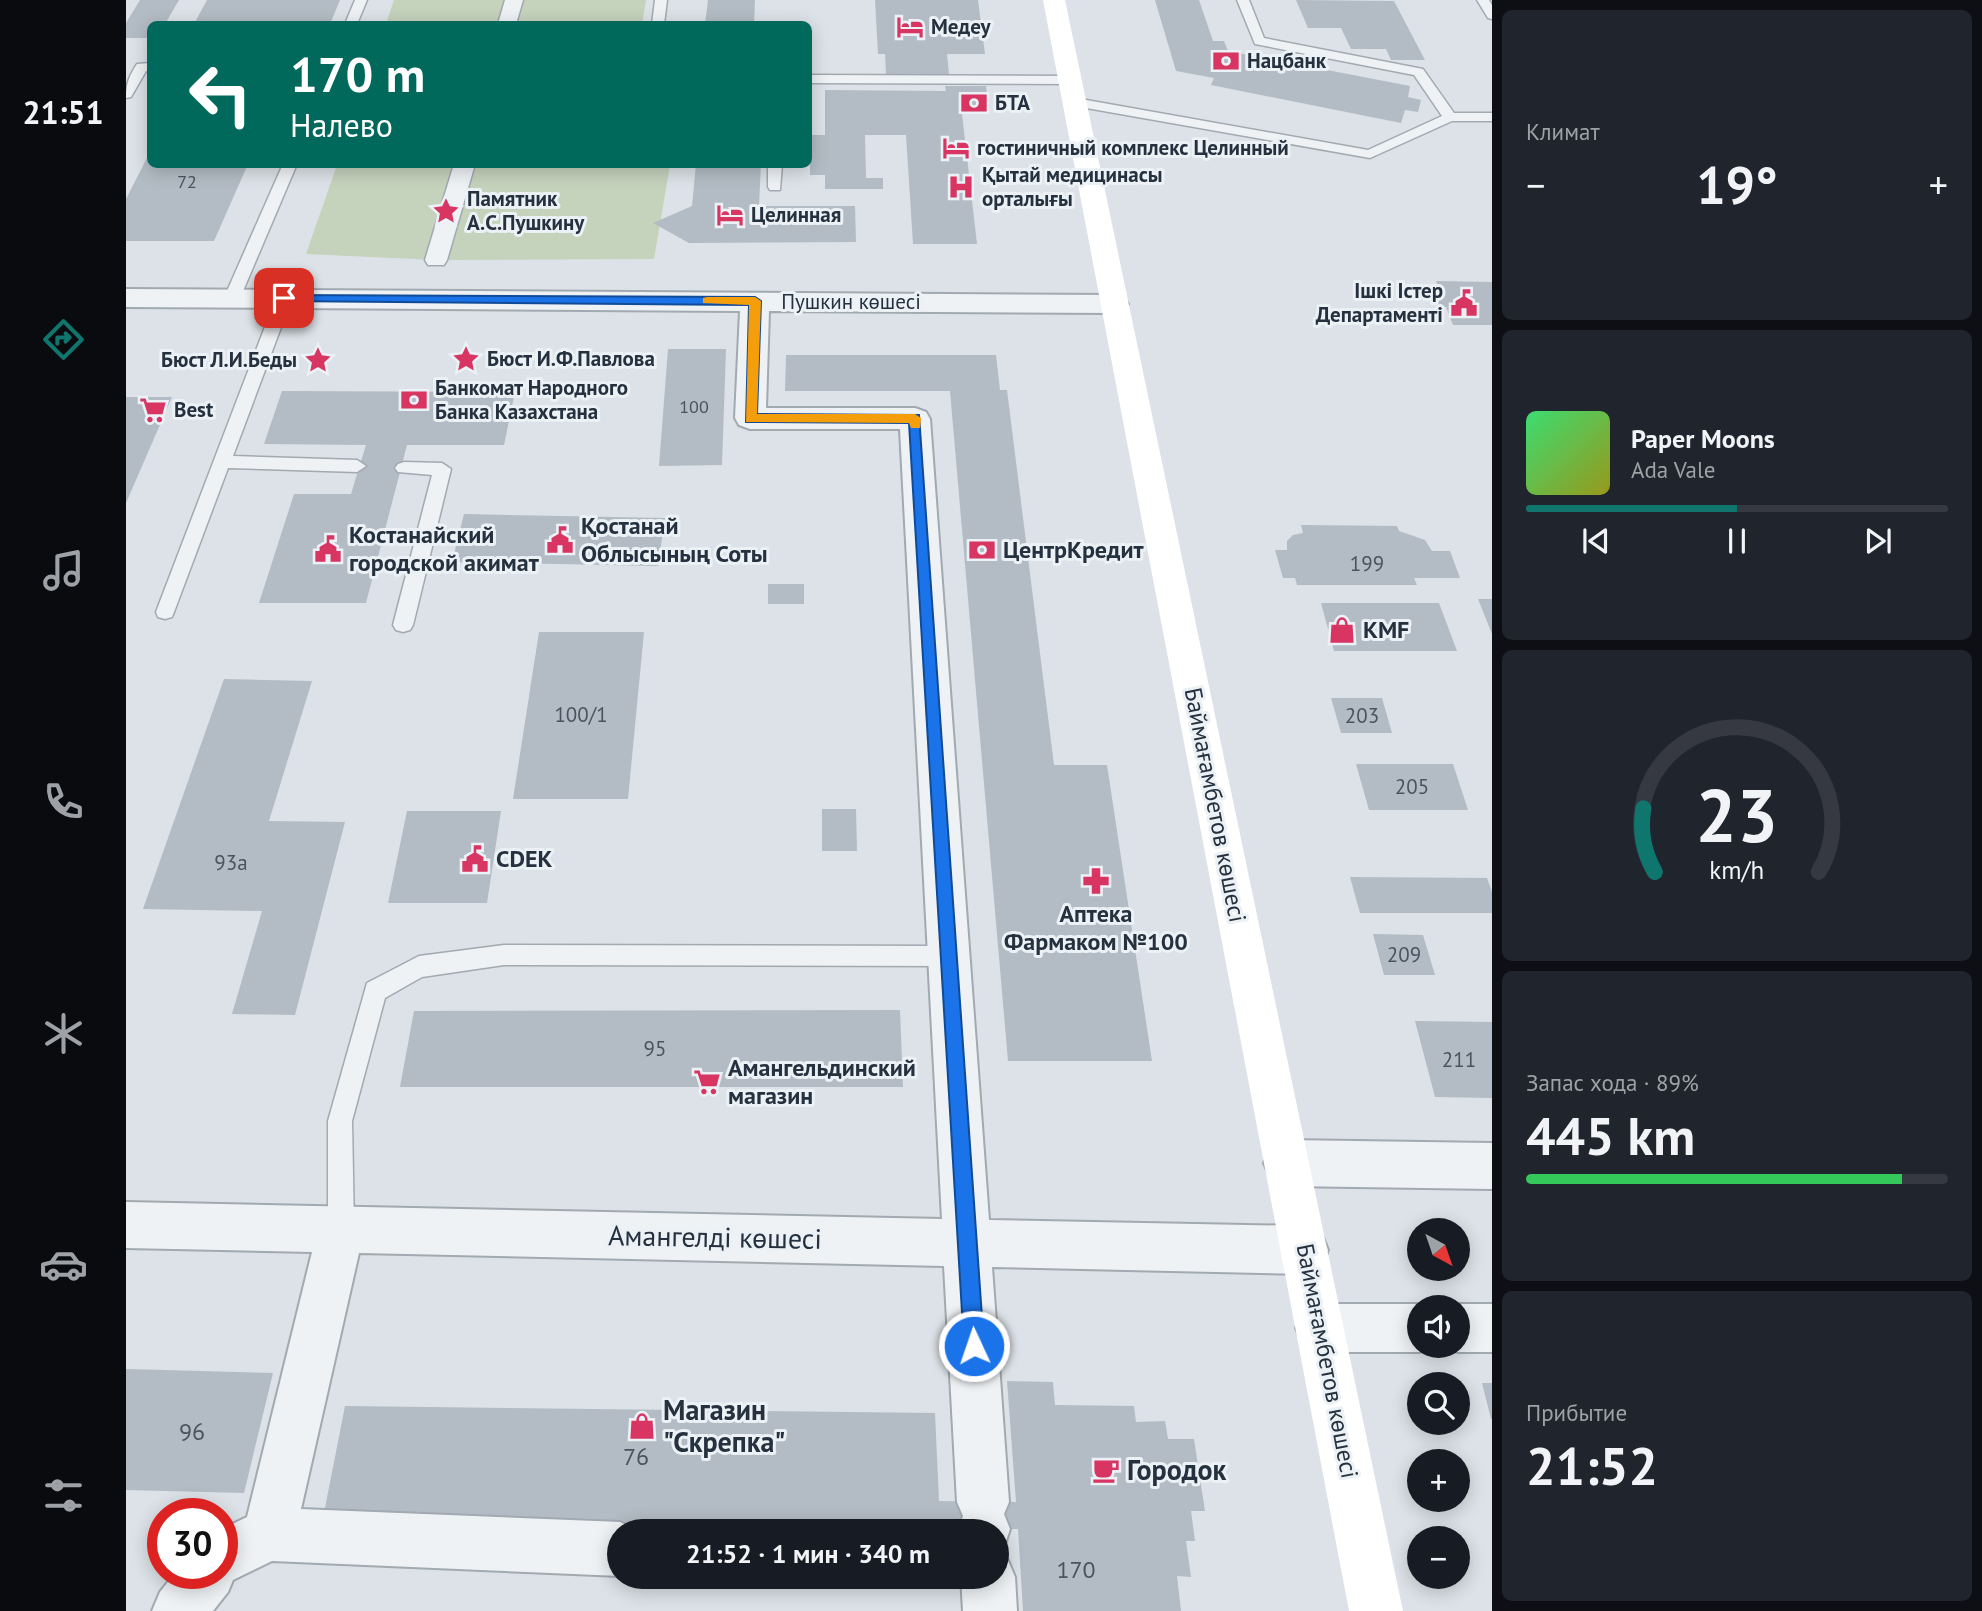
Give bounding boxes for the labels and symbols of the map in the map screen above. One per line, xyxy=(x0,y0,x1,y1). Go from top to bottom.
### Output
hotel icon: Медеу xyxy=(895,12,925,42)
place label: Медеу xyxy=(931,13,992,40)
bank icon: Нацбанк xyxy=(1211,46,1241,76)
place label: Нацбанк xyxy=(1247,47,1327,74)
bank icon: БТА xyxy=(959,88,989,118)
place label: БТА xyxy=(995,89,1030,116)
hotel icon: гостиничный комплекс Целинный xyxy=(941,133,971,163)
place label: гостиничный комплекс Целинный xyxy=(977,134,1289,161)
place label: Қытай медицинасы орталығы xyxy=(982,161,1163,212)
house number: 72 xyxy=(177,170,197,193)
hospital icon: Қытай медицинасы орталығы xyxy=(946,172,976,202)
place label: Памятник А.С.Пушкину xyxy=(467,185,585,236)
place icon: Памятник А.С.Пушкину xyxy=(431,196,461,226)
hotel icon: Целинная xyxy=(715,200,745,230)
place label: Целинная xyxy=(751,201,841,228)
pin xyxy=(254,268,314,328)
place label: Ішкі Істер Департаменті xyxy=(1316,277,1443,328)
street label: Пушкин көшесі xyxy=(781,288,921,315)
public building icon: Ішкі Істер Департаменті xyxy=(1449,288,1479,318)
place icon: Бюст И.Ф.Павлова xyxy=(451,344,481,374)
place icon: Бюст Л.И.Беды xyxy=(303,345,333,375)
place label: Бюст И.Ф.Павлова xyxy=(487,345,655,372)
place label: Бюст Л.И.Беды xyxy=(161,346,297,373)
place label: Банкомат Народного Банка Казахстана xyxy=(435,374,628,425)
bank icon: Банкомат Народного Банка Казахстана xyxy=(399,385,429,415)
supermarket icon: Best xyxy=(138,395,168,425)
house number: 100 xyxy=(679,395,709,418)
place label: Best xyxy=(174,396,214,423)
place label: Қостанай Облысының Соты xyxy=(581,510,768,569)
place label: Костанайский городской акимат xyxy=(349,519,540,578)
public building icon: Қостанай Облысының Соты xyxy=(545,525,575,555)
public building icon: Костанайский городской акимат xyxy=(313,534,343,564)
place label: ЦентрКредит xyxy=(1003,534,1145,565)
bank icon: ЦентрКредит xyxy=(967,535,997,565)
house number: 199 xyxy=(1350,550,1384,577)
place label: KMF xyxy=(1363,614,1409,645)
shop icon: KMF xyxy=(1327,615,1357,645)
street label: Баймағамбетов көшесі xyxy=(1178,685,1253,925)
house number: 100/1 xyxy=(554,701,608,728)
house number: 203 xyxy=(1345,702,1379,729)
house number: 205 xyxy=(1395,773,1429,800)
place label: CDEK xyxy=(496,843,552,874)
public building icon: CDEK xyxy=(460,844,490,874)
house number: 93а xyxy=(214,849,248,876)
pharmacy icon: Аптека Фармаком №100 xyxy=(1081,866,1111,896)
place label: Аптека Фармаком №100 xyxy=(1004,898,1188,957)
house number: 209 xyxy=(1387,941,1421,968)
house number: 95 xyxy=(644,1035,666,1062)
house number: 211 xyxy=(1442,1046,1476,1073)
place label: Амангельдинский магазин xyxy=(728,1052,916,1111)
supermarket icon: Амангельдинский магазин xyxy=(692,1067,722,1097)
street label: Амангелді көшесі xyxy=(608,1216,822,1257)
north arrow xyxy=(1407,1218,1470,1281)
street label: Баймағамбетов көшесі xyxy=(1290,1241,1365,1481)
position arrow xyxy=(937,1309,1011,1383)
place label: Магазин "Скрепка" xyxy=(663,1391,786,1460)
shop icon: Магазин "Скрепка" xyxy=(627,1411,657,1441)
house number: 96 xyxy=(179,1416,205,1447)
house number: 76 xyxy=(623,1441,649,1472)
place label: Городок xyxy=(1127,1451,1227,1488)
cafe icon: Городок xyxy=(1091,1455,1121,1485)
speed limit sign: 30 xyxy=(147,1498,238,1589)
house number: 170 xyxy=(1056,1554,1096,1585)

